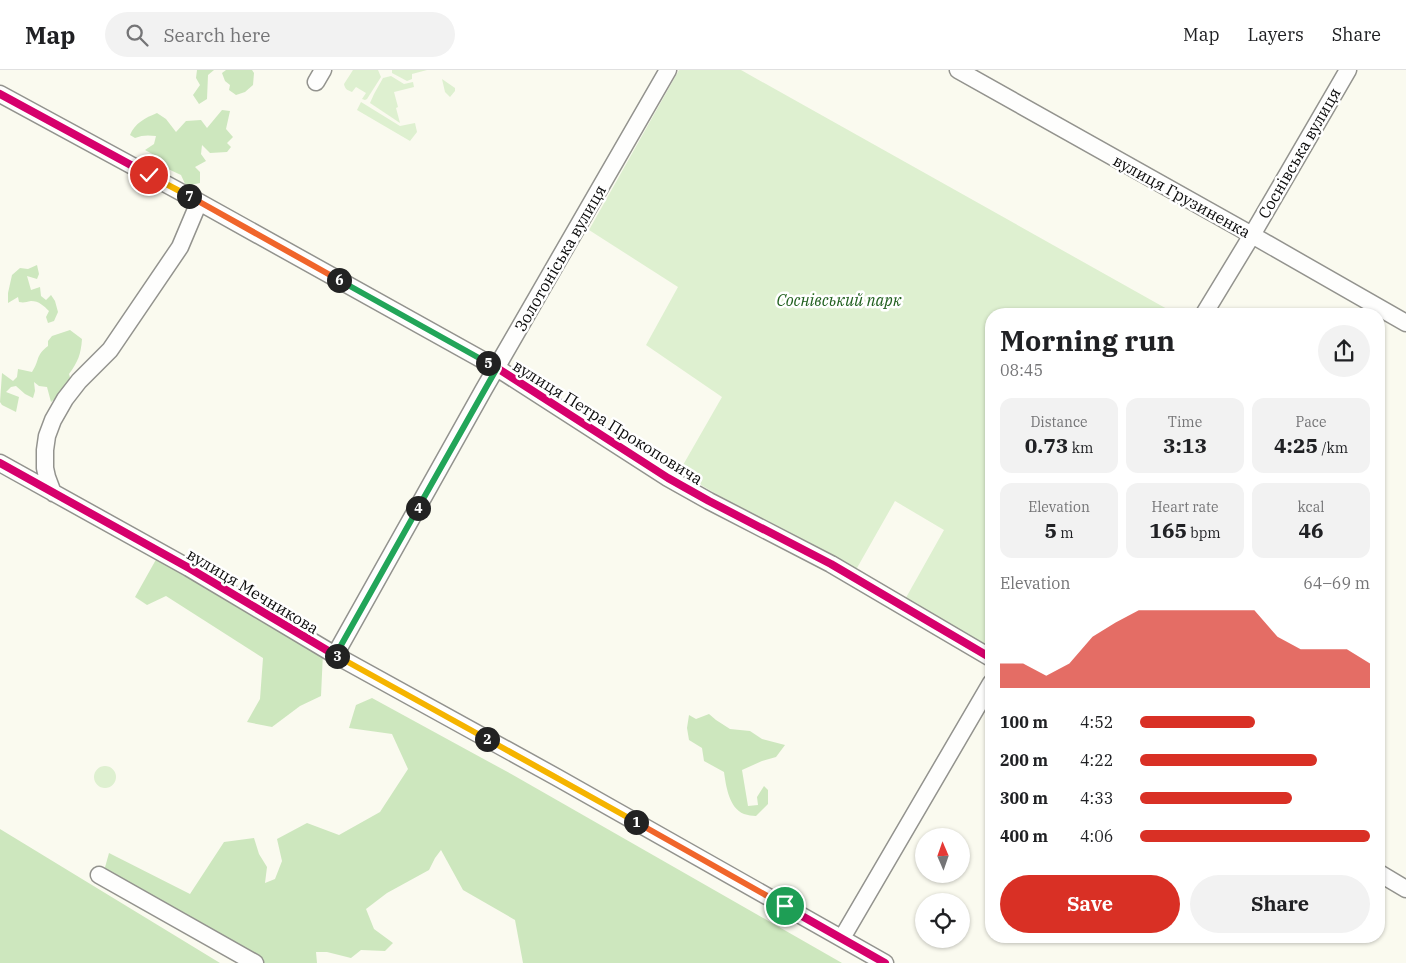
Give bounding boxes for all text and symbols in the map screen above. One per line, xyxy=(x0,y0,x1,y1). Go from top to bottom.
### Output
search box xyxy=(105,12,455,57)
text: Map xyxy=(25,19,75,51)
icon: search xyxy=(123,21,151,49)
text: Search here xyxy=(163,23,270,47)
text: Map xyxy=(1183,23,1220,46)
text: Layers xyxy=(1248,23,1304,46)
text: Share xyxy=(1332,23,1381,46)
street label: Соснівська вулиця xyxy=(1253,84,1345,222)
street label: вулиця Грузиненка xyxy=(1110,150,1254,242)
pin xyxy=(128,154,170,196)
icon: check xyxy=(135,161,163,189)
street label: Золотоніська вулиця xyxy=(510,181,610,335)
pin: 7 xyxy=(176,184,202,208)
text: 7 xyxy=(185,187,194,205)
pin: 6 xyxy=(326,268,352,292)
text: 6 xyxy=(335,271,344,289)
park label: Соснівський парк xyxy=(776,290,902,310)
text: Morning run xyxy=(1000,322,1175,359)
button: share xyxy=(1318,325,1370,377)
pin: 5 xyxy=(476,350,500,376)
text: 5 xyxy=(484,354,493,372)
street label: вулиця Петра Прокоповича xyxy=(509,355,707,489)
text: 08:45 xyxy=(1000,360,1043,380)
text: Distance xyxy=(1030,413,1088,431)
text: Time xyxy=(1168,413,1202,431)
text: Pace xyxy=(1296,413,1326,431)
text: 0.73 xyxy=(1025,431,1068,459)
text: 3:13 xyxy=(1163,431,1207,459)
text: 4:25 xyxy=(1274,431,1318,459)
text: km xyxy=(1068,439,1093,457)
text: /km xyxy=(1318,439,1348,457)
pin: 4 xyxy=(406,496,430,520)
text: Elevation xyxy=(1028,498,1090,516)
text: Heart rate xyxy=(1152,498,1219,516)
text: kcal xyxy=(1298,498,1325,516)
text: 4 xyxy=(414,499,423,517)
text: 5 xyxy=(1044,516,1057,544)
text: 165 xyxy=(1149,516,1187,544)
text: 46 xyxy=(1298,516,1324,544)
text: m xyxy=(1057,524,1074,542)
text: bpm xyxy=(1187,524,1221,542)
street label: вулиця Мечникова xyxy=(184,544,323,638)
text: Elevation xyxy=(1000,573,1070,593)
text: 64–69 m xyxy=(1303,573,1370,593)
pin: 3 xyxy=(324,644,350,668)
text: 3 xyxy=(333,647,342,665)
text: 100 m xyxy=(1000,712,1048,732)
text: 4:52 xyxy=(1080,712,1113,732)
pin: 2 xyxy=(474,726,500,752)
text: 2 xyxy=(483,730,492,748)
text: 200 m xyxy=(1000,750,1048,770)
text: 4:22 xyxy=(1080,750,1113,770)
text: 300 m xyxy=(1000,788,1048,808)
text: 4:33 xyxy=(1080,788,1113,808)
pin: 1 xyxy=(624,810,648,834)
text: 1 xyxy=(632,813,641,831)
text: 400 m xyxy=(1000,826,1048,846)
text: 4:06 xyxy=(1080,826,1113,846)
north arrow xyxy=(915,828,970,882)
map controls xyxy=(915,828,970,948)
button: Save xyxy=(1000,875,1180,933)
button: Share xyxy=(1190,875,1370,933)
pin xyxy=(764,885,806,927)
icon: arrive xyxy=(771,892,799,920)
button: locate xyxy=(915,893,970,948)

